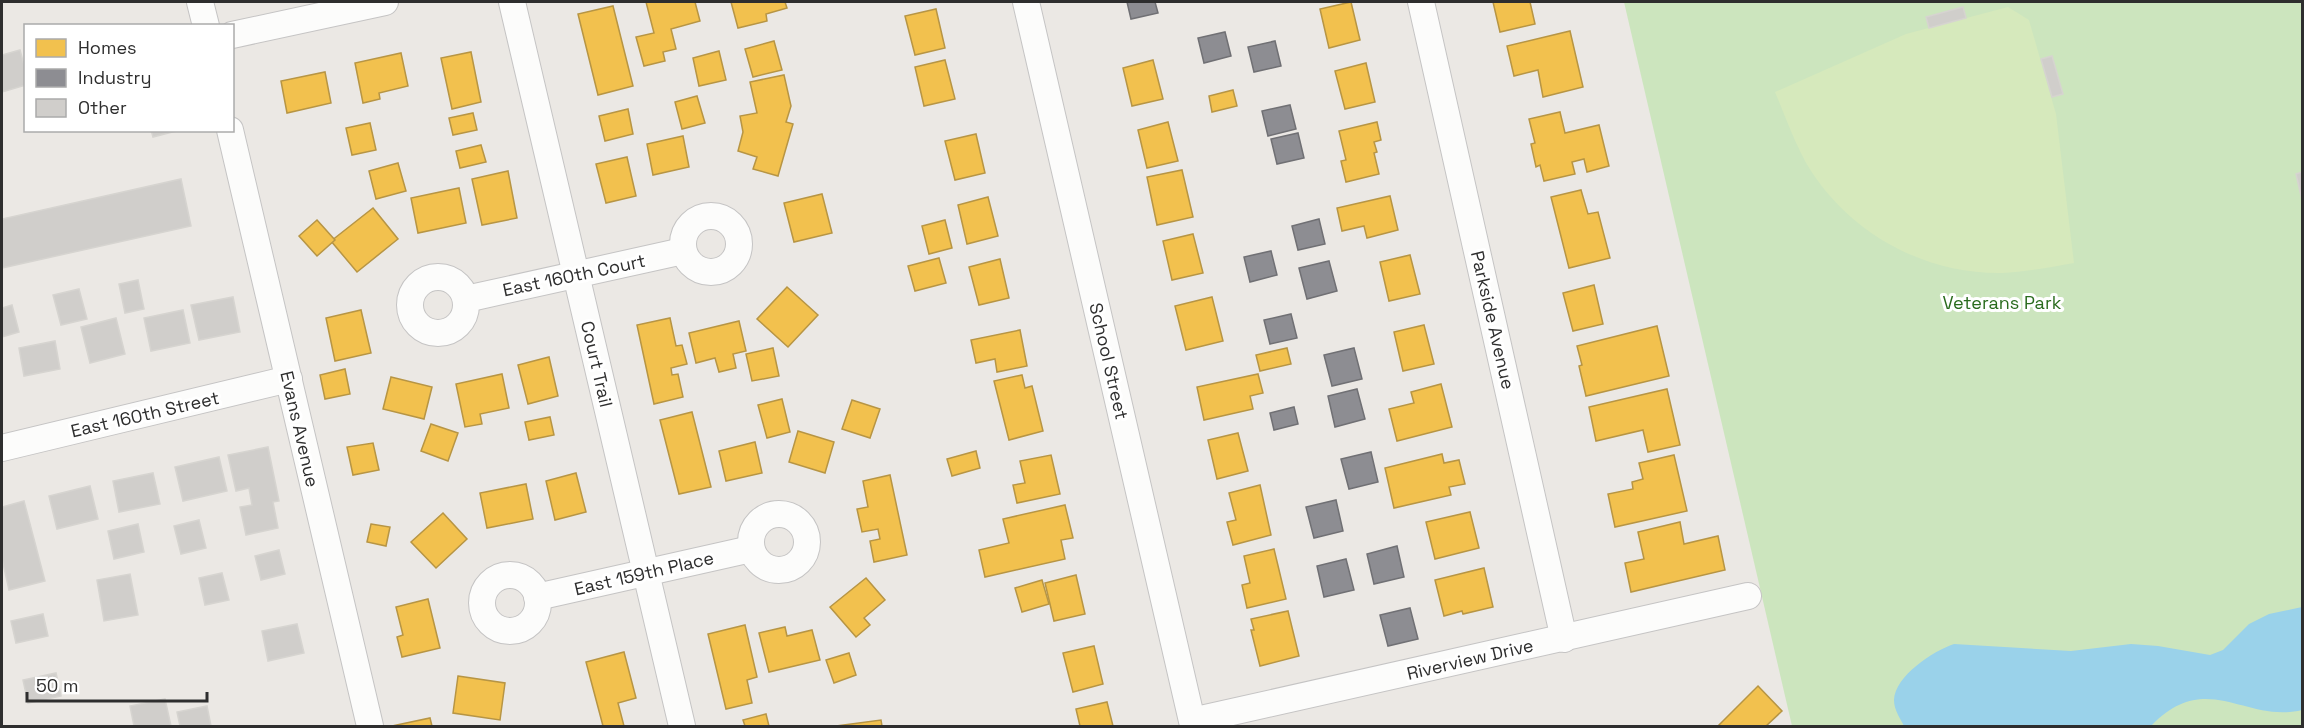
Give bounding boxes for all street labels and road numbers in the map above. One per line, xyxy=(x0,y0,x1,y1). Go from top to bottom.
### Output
street label: East 160th Court xyxy=(501,249,647,301)
street label: Parkside Avenue xyxy=(1466,249,1520,391)
street label: School Street xyxy=(1084,300,1134,422)
street label: Court Trail xyxy=(576,319,618,409)
street label: Evans Avenue xyxy=(275,369,325,489)
street label: East 160th Street xyxy=(69,386,221,442)
street label: East 159th Place xyxy=(572,546,716,600)
street label: Riverview Drive xyxy=(1404,633,1536,685)

